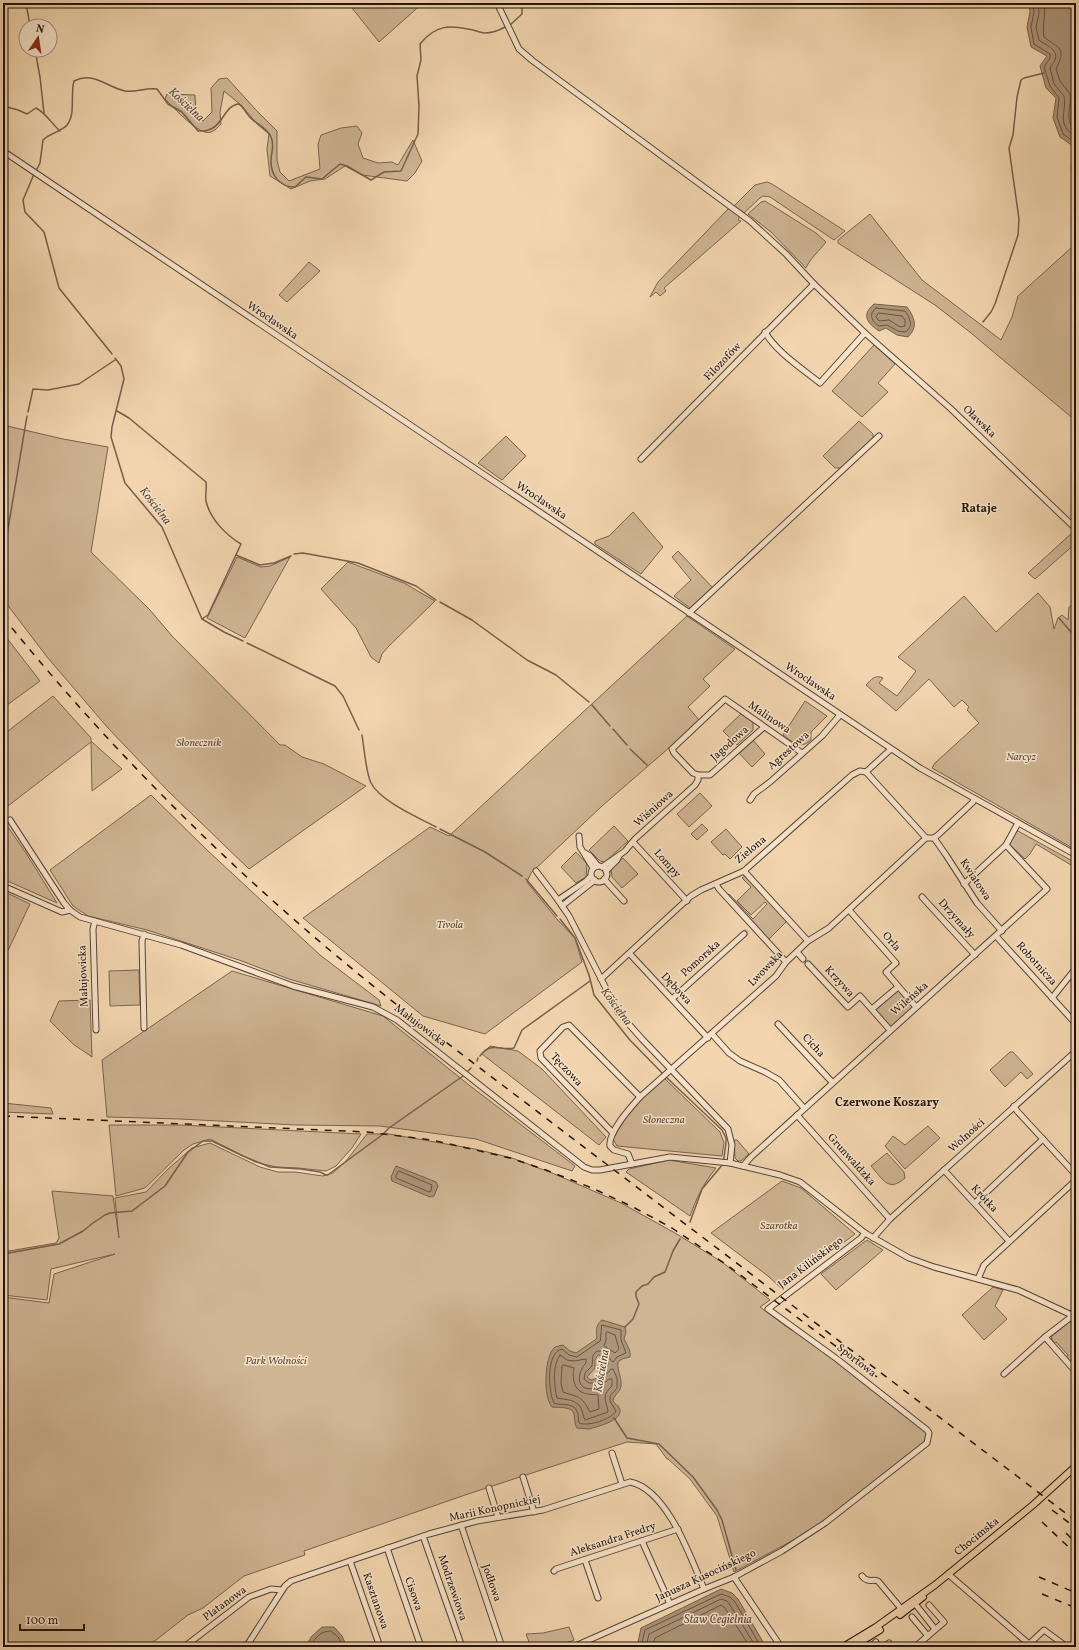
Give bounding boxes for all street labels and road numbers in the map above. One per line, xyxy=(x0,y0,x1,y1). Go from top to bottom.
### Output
street label: Wrocławska xyxy=(243,298,301,344)
street label: Filozofów xyxy=(701,339,745,384)
street label: Oławska xyxy=(959,402,999,442)
street label: Wrocławska xyxy=(512,478,570,524)
street label: Wrocławska xyxy=(781,659,839,705)
street label: Malinowa xyxy=(745,698,794,738)
street label: Jagodowa xyxy=(708,723,753,765)
street label: Agrestowa xyxy=(765,728,813,774)
street label: Wiśniowa xyxy=(631,787,677,831)
street label: Zielona xyxy=(732,832,770,868)
street label: Lompy xyxy=(650,846,684,882)
street label: Kwiatowa xyxy=(956,856,995,904)
street label: Drzymały xyxy=(934,896,978,942)
street label: Orla xyxy=(878,929,904,955)
street label: Pomorska xyxy=(678,937,724,981)
street label: Robotnicza xyxy=(1012,939,1060,990)
street label: Małujowicka xyxy=(75,944,93,1007)
street label: Lwowska xyxy=(745,948,787,990)
street label: Krzywa xyxy=(821,963,858,1001)
street label: Dębowa xyxy=(657,970,695,1009)
street label: Wileńska xyxy=(888,978,932,1020)
street label: Małujowicka xyxy=(391,1001,450,1051)
street label: Cicha xyxy=(798,1031,828,1061)
street label: Tęczowa xyxy=(547,1050,586,1091)
street label: Wolności xyxy=(945,1116,989,1156)
street label: Grunwaldzka xyxy=(824,1131,879,1190)
street label: Krótka xyxy=(967,1182,1001,1217)
street label: Jana Kilińskiego xyxy=(775,1233,847,1292)
street label: Sportowa xyxy=(833,1341,879,1381)
street label: Marii Konopnickiej xyxy=(448,1492,542,1526)
street label: Chocimska xyxy=(951,1514,1003,1560)
street label: Aleksandra Fredry xyxy=(568,1519,658,1561)
street label: Janusza Kusocińskiego xyxy=(653,1546,759,1606)
street label: Modrzewiowa xyxy=(434,1553,470,1623)
street label: Jodłowa xyxy=(478,1562,505,1604)
street label: Kasztanowa xyxy=(358,1571,392,1632)
street label: Cisowa xyxy=(400,1575,426,1613)
street label: Platanowa xyxy=(200,1583,250,1625)

